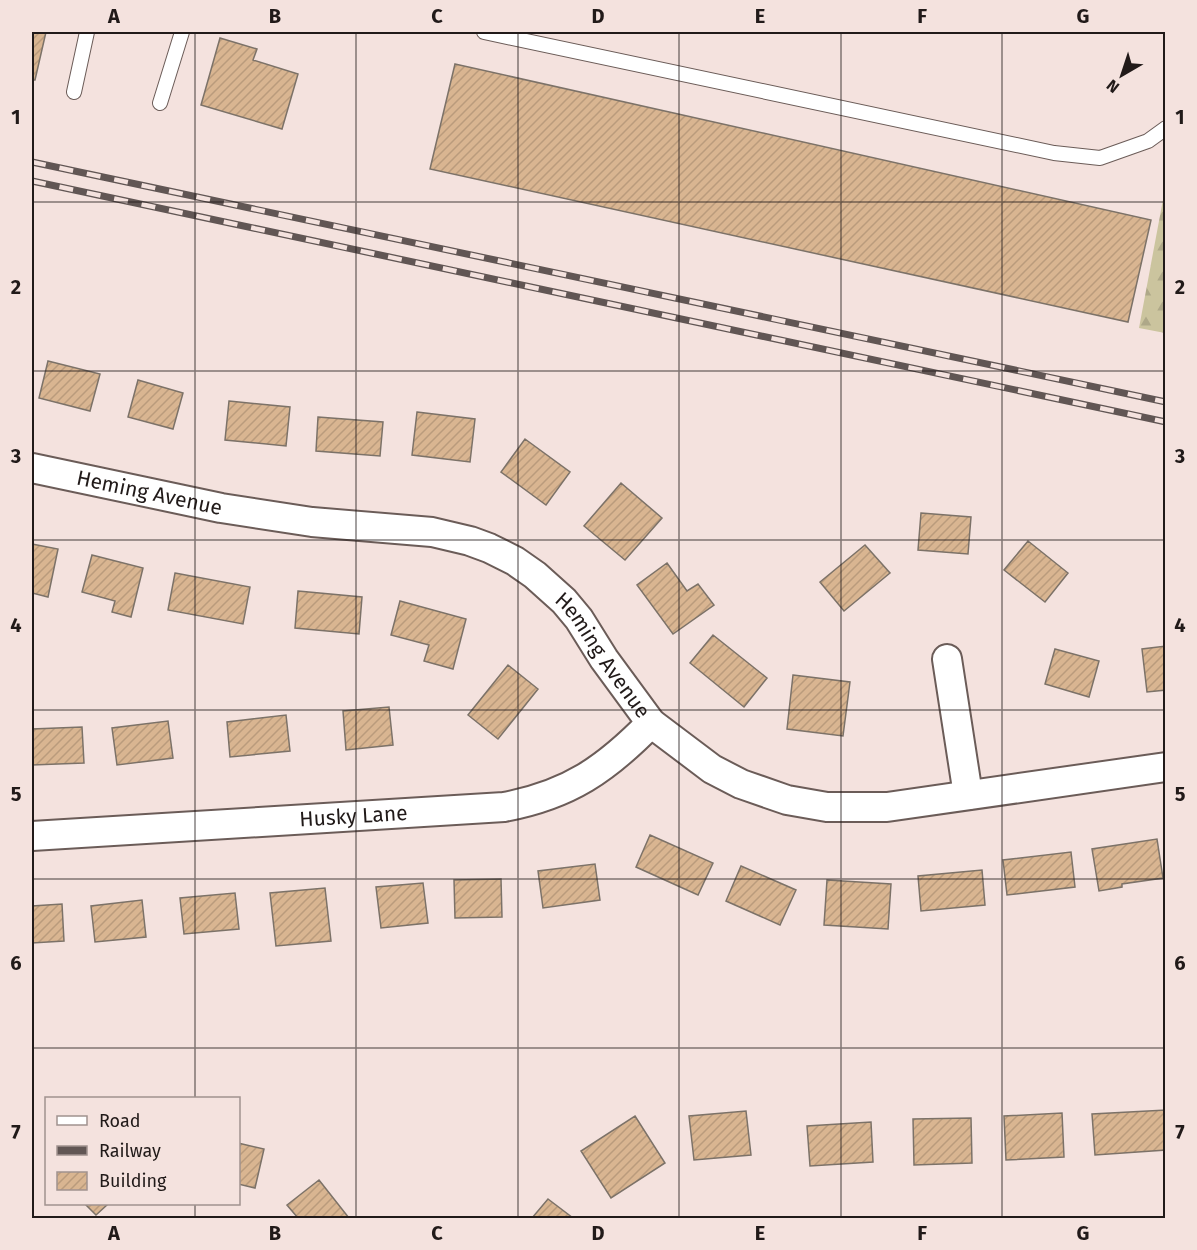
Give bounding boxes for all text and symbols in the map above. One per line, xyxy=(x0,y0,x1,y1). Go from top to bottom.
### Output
text: A xyxy=(107,4,121,28)
text: B xyxy=(269,4,281,28)
text: C xyxy=(431,4,443,28)
text: D xyxy=(591,4,605,28)
text: E xyxy=(755,4,765,28)
text: F xyxy=(917,4,927,28)
text: G xyxy=(1077,4,1089,28)
north arrow xyxy=(1092,45,1152,105)
text: N xyxy=(1103,76,1123,97)
text: 1 xyxy=(11,105,21,129)
text: 1 xyxy=(1175,105,1185,129)
text: 2 xyxy=(11,275,21,299)
text: 2 xyxy=(1175,275,1185,299)
text: 3 xyxy=(10,444,21,468)
text: 3 xyxy=(1174,444,1185,468)
street label: Heming Avenue xyxy=(74,465,225,521)
street label: Heming Avenue xyxy=(550,586,656,723)
text: 4 xyxy=(10,613,22,637)
text: 4 xyxy=(1174,613,1186,637)
text: 5 xyxy=(11,782,22,806)
text: 5 xyxy=(1175,782,1186,806)
street label: Husky Lane xyxy=(298,800,408,833)
text: 6 xyxy=(10,951,22,975)
text: 6 xyxy=(1174,951,1186,975)
legend xyxy=(45,1097,240,1205)
text: Road xyxy=(99,1110,141,1132)
text: 7 xyxy=(11,1120,21,1144)
text: 7 xyxy=(1175,1120,1185,1144)
text: Railway xyxy=(99,1140,161,1162)
text: Building xyxy=(99,1170,167,1192)
text: A xyxy=(107,1221,121,1245)
text: B xyxy=(269,1221,281,1245)
text: C xyxy=(431,1221,443,1245)
text: D xyxy=(591,1221,605,1245)
text: E xyxy=(755,1221,765,1245)
text: F xyxy=(917,1221,927,1245)
text: G xyxy=(1077,1221,1089,1245)

